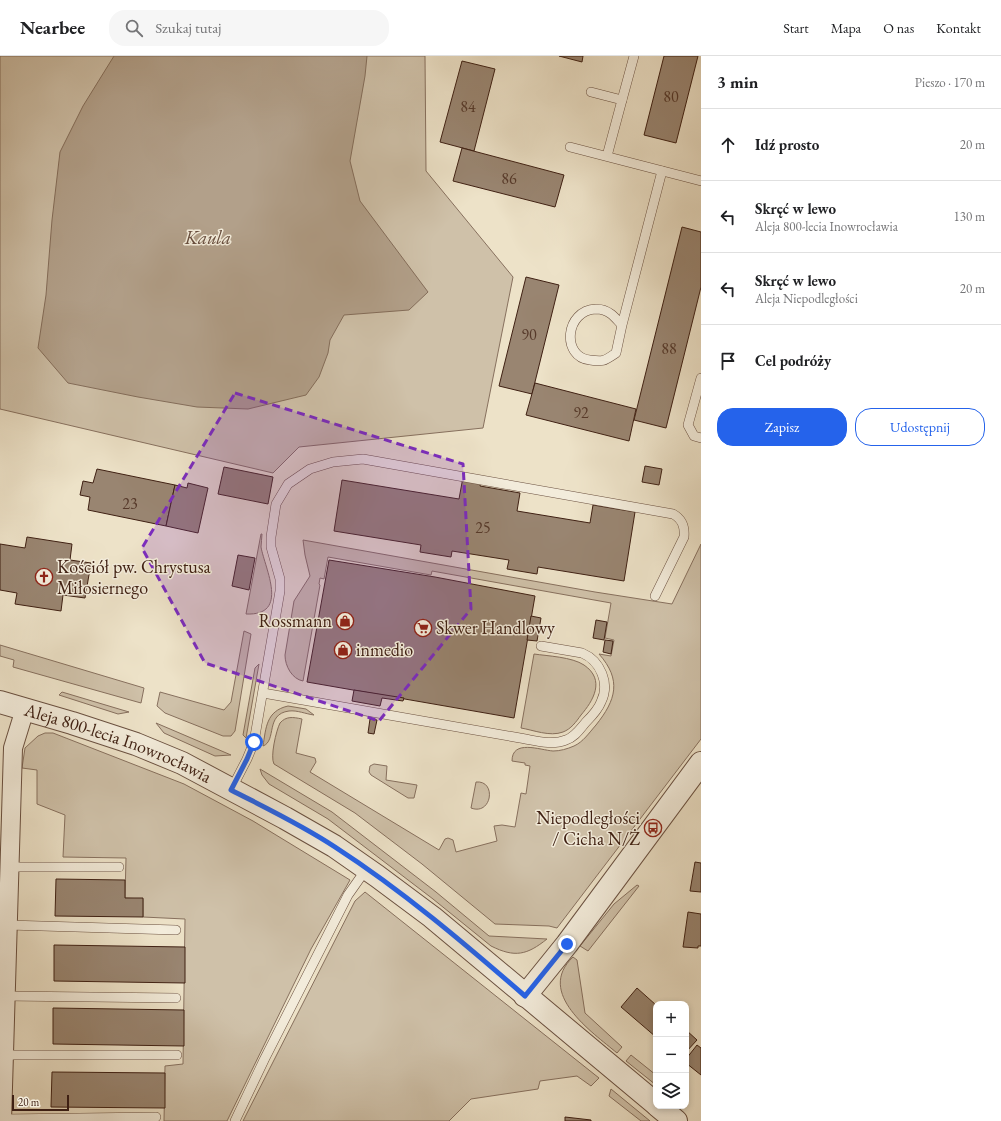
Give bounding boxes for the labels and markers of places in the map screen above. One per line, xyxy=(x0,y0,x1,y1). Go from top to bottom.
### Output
place label: Kościół pw. Chrystusa Miłosiernego xyxy=(57,555,212,599)
church icon: Kościół pw. Chrystusa Miłosiernego xyxy=(34,567,54,587)
place label: Rossmann xyxy=(258,609,332,632)
shop icon: Rossmann xyxy=(335,611,355,631)
place label: Skwer Handlowy xyxy=(436,616,555,639)
supermarket icon: Skwer Handlowy xyxy=(413,618,433,638)
place label: inmedio xyxy=(356,638,413,661)
shop icon: inmedio xyxy=(333,640,353,660)
place label: Niepodległości / Cicha N/Ż xyxy=(536,806,641,850)
bus stop icon: Niepodległości / Cicha N/Ż xyxy=(643,818,663,838)

